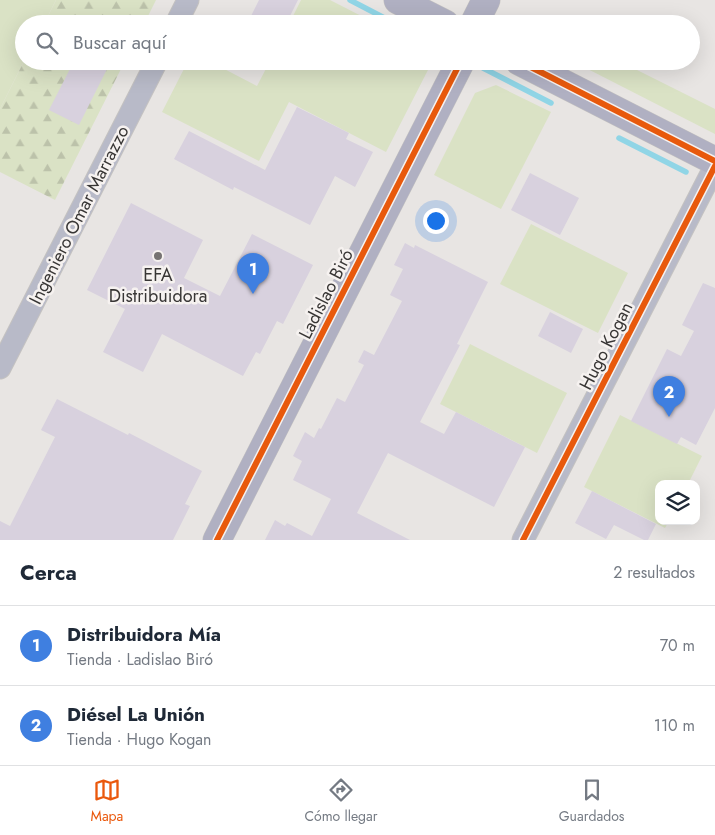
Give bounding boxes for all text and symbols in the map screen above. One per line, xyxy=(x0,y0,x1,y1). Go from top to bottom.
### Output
search box xyxy=(15,15,700,70)
icon: search xyxy=(33,29,61,57)
text: Buscar aquí xyxy=(73,29,167,56)
street label: Ingeniero Omar Marrazzo xyxy=(23,121,135,309)
your location xyxy=(423,208,449,234)
street label: Ladislao Biró xyxy=(292,245,360,343)
marker: EFA Distribuidora xyxy=(152,250,164,262)
pin: 1 xyxy=(237,253,269,294)
place label: EFA Distribuidora xyxy=(109,262,207,309)
street label: Hugo Kogan xyxy=(573,297,639,395)
pin: 2 xyxy=(653,376,685,417)
map controls xyxy=(655,480,700,525)
button: layers xyxy=(655,480,700,525)
text: Cerca xyxy=(20,558,77,588)
text: 2 resultados xyxy=(613,561,695,584)
text: Distribuidora Mía xyxy=(67,621,221,648)
text: 1 xyxy=(32,634,40,657)
text: 70 m xyxy=(660,634,695,657)
text: Tienda · Ladislao Biró xyxy=(67,648,213,671)
text: Diésel La Unión xyxy=(67,701,205,728)
text: 2 xyxy=(31,714,41,737)
text: 110 m xyxy=(654,714,695,737)
text: Tienda · Hugo Kogan xyxy=(67,728,211,751)
tab: Mapa xyxy=(91,776,123,826)
tab: Cómo llegar xyxy=(304,776,378,826)
tab: Guardados xyxy=(559,776,624,826)

